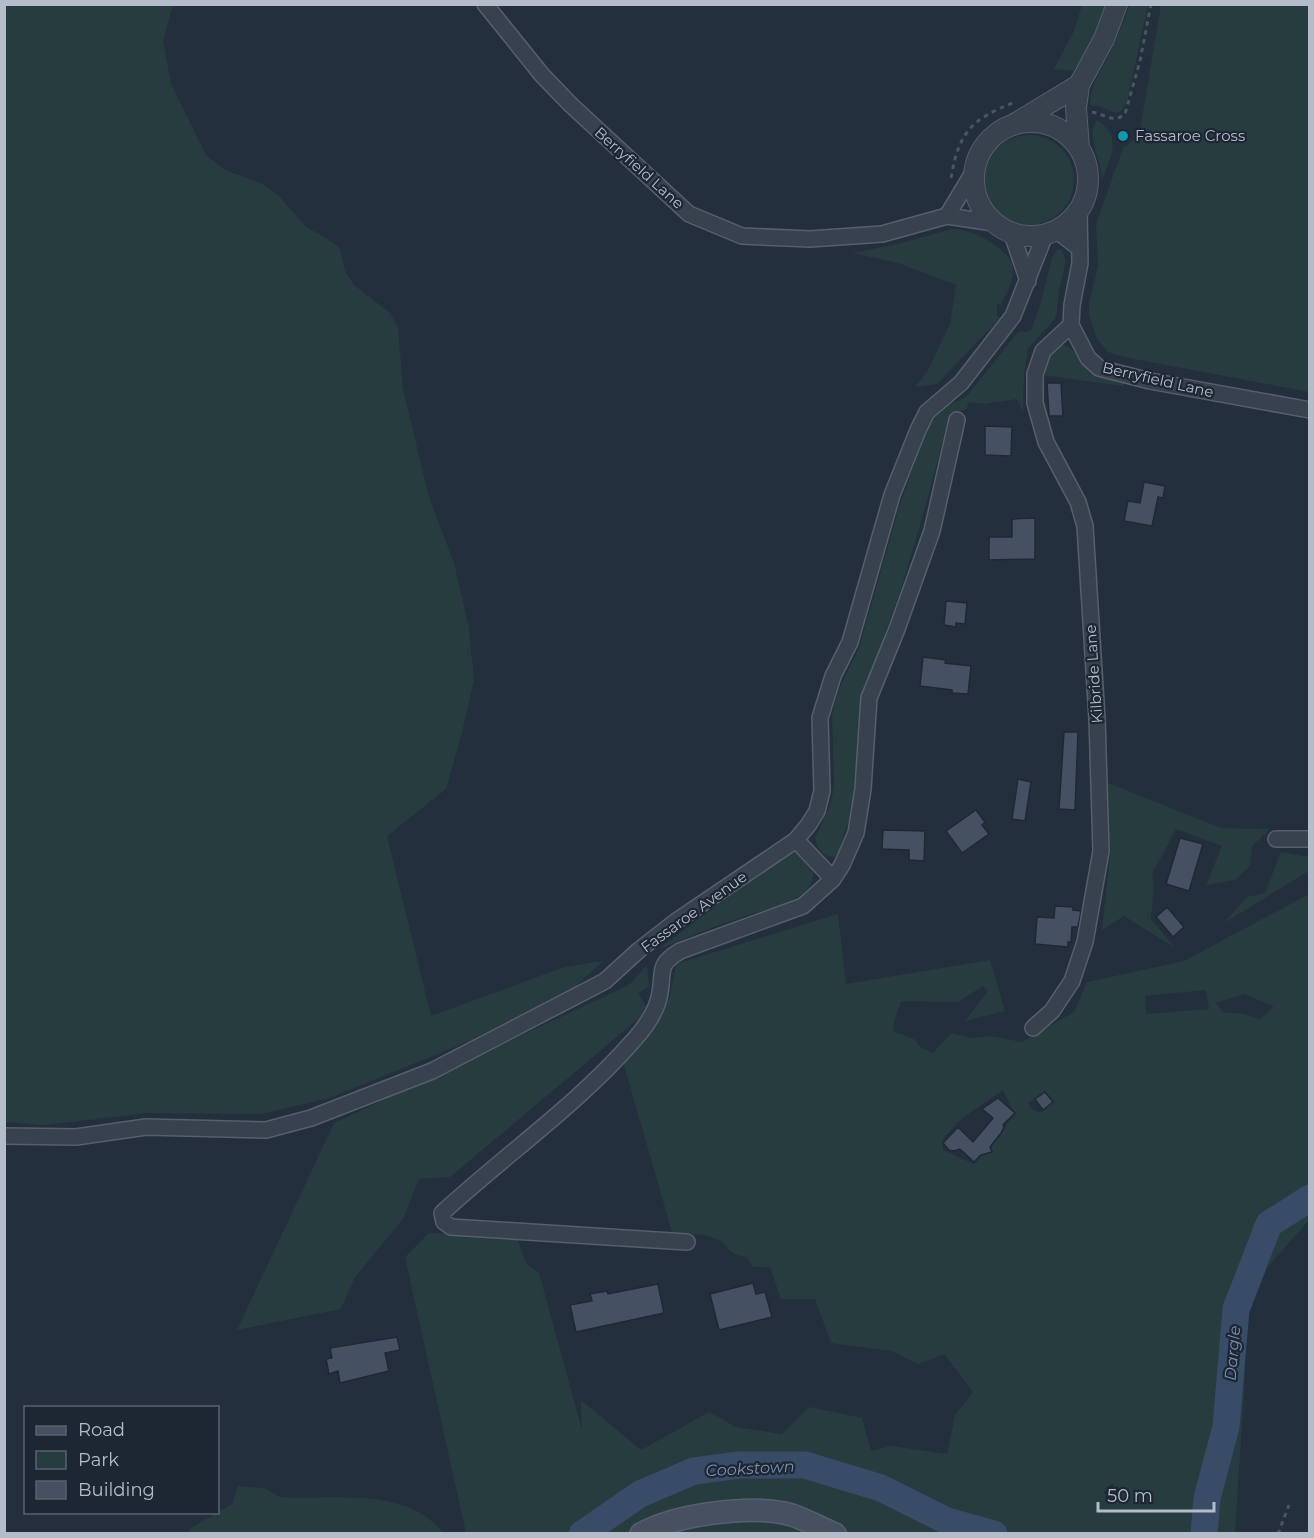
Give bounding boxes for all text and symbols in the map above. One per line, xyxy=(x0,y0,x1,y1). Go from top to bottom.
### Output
street label: Berryfield Lane xyxy=(591,123,688,213)
place label: Fassaroe Cross xyxy=(1135,126,1245,145)
marker: Fassaroe Cross xyxy=(1116,129,1130,143)
street label: Berryfield Lane xyxy=(1101,357,1216,402)
street label: Kilbride Lane xyxy=(1081,624,1106,724)
street label: Fassaroe Avenue xyxy=(637,867,750,956)
water label: Dargle xyxy=(1221,1325,1244,1381)
legend xyxy=(24,1406,219,1514)
text: Road xyxy=(78,1419,125,1441)
text: Park xyxy=(78,1449,119,1471)
water label: Cookstown xyxy=(705,1457,795,1480)
scale bar xyxy=(1098,1475,1214,1513)
text: Building xyxy=(78,1479,155,1501)
text: 50 m xyxy=(1107,1485,1153,1507)

